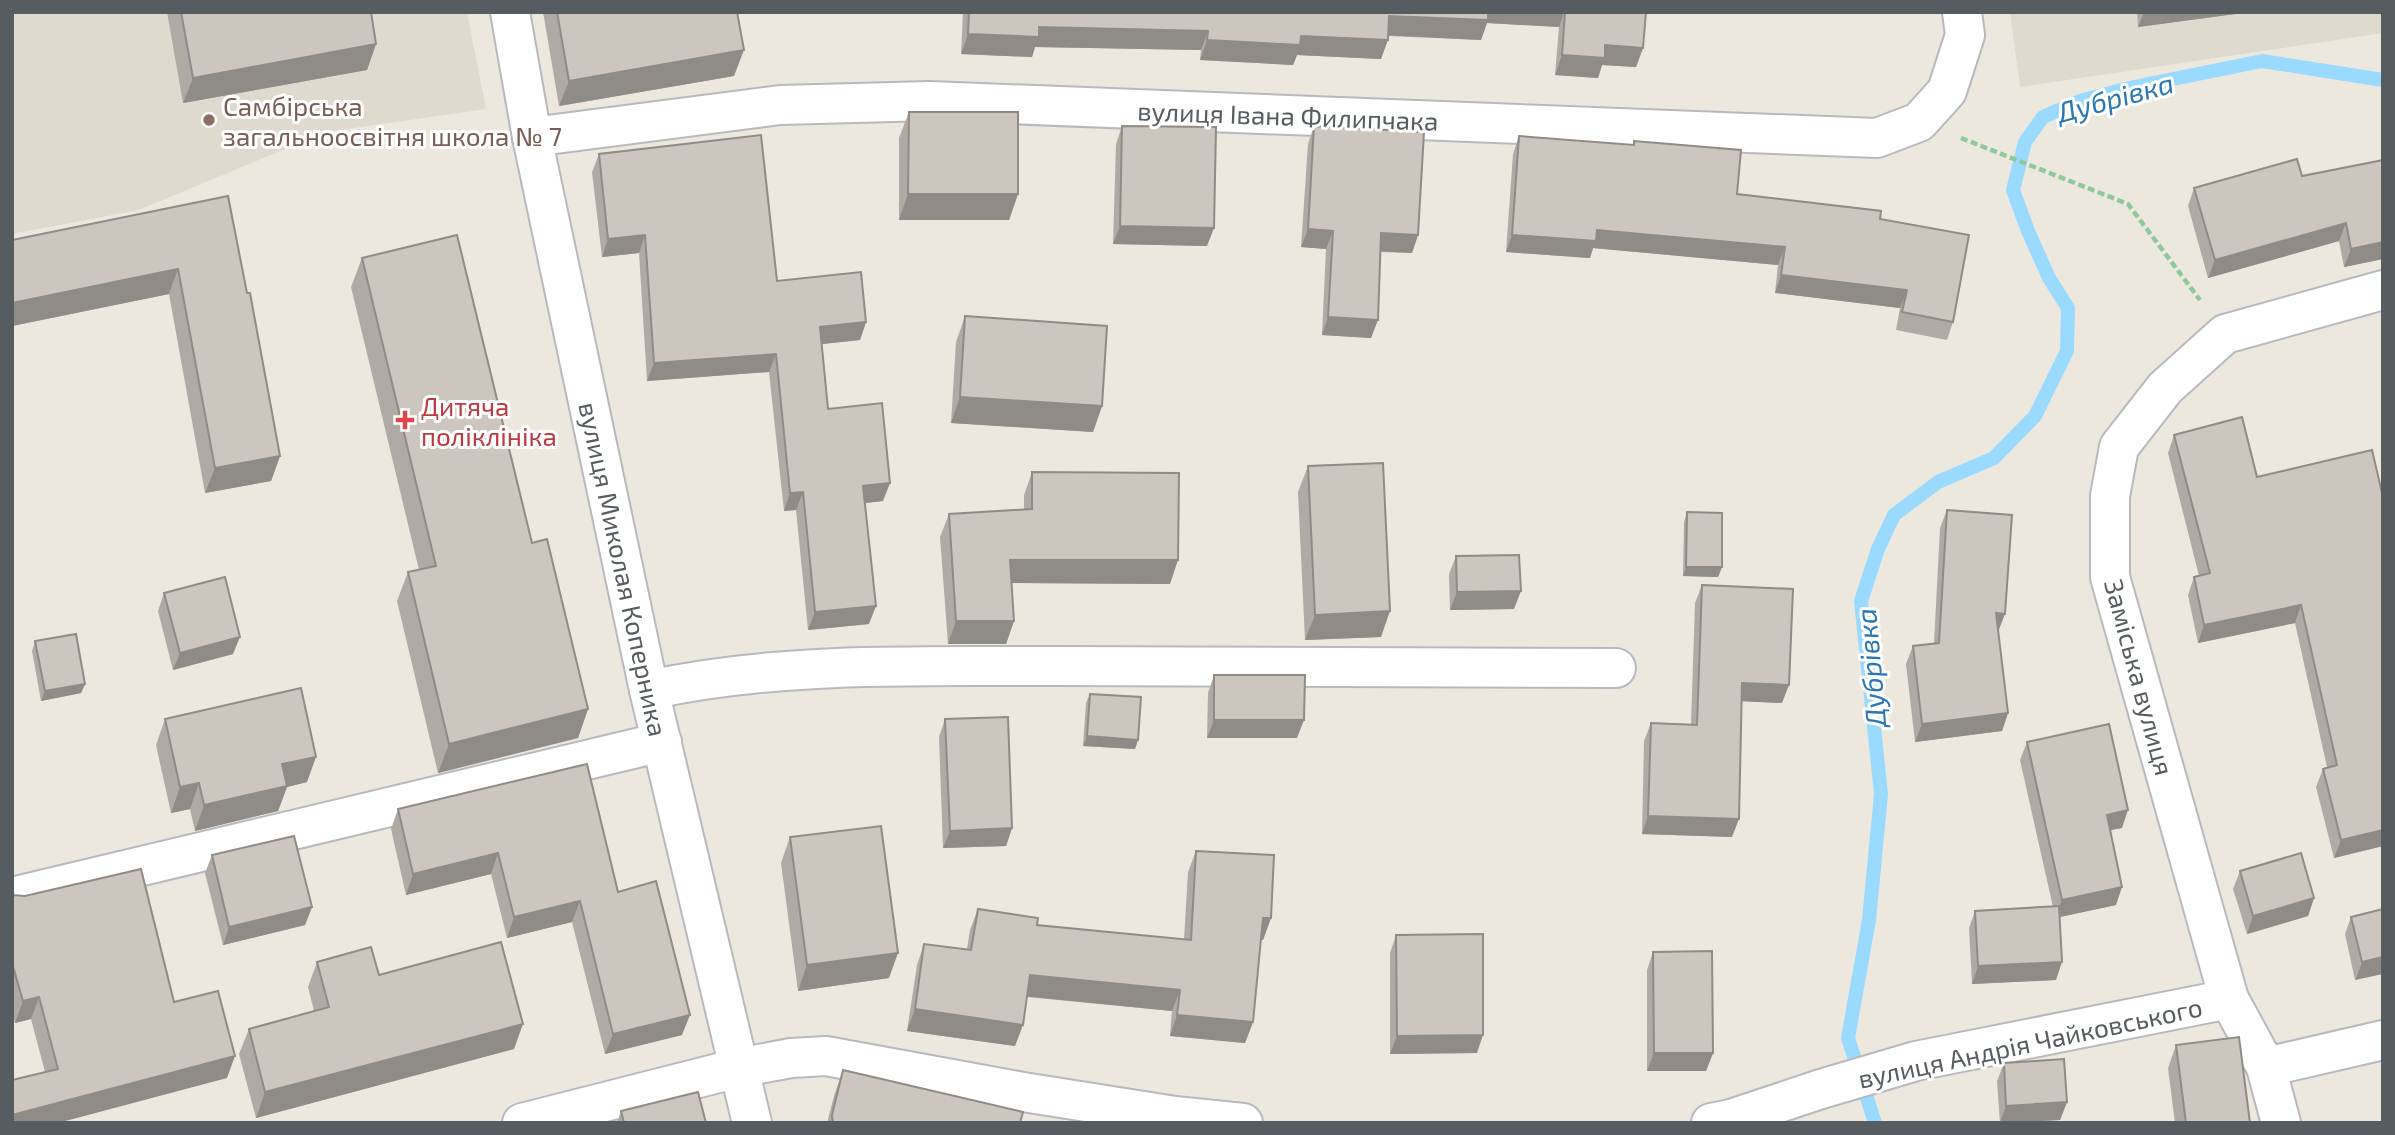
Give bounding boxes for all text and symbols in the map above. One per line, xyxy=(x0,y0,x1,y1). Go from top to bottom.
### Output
water label: Дубрівка xyxy=(2051,65,2177,129)
place label: Самбірська загальноосвітня школа № 7 xyxy=(223,90,562,151)
street label: вулиця Івана Филипчака xyxy=(1137,94,1439,137)
marker: Самбірська загальноосвітня школа № 7 xyxy=(201,112,217,128)
place label: Дитяча поліклініка xyxy=(421,390,557,451)
street label: вулиця Миколая Коперника xyxy=(572,399,675,739)
marker: Дитяча поліклініка xyxy=(395,410,415,430)
street label: Заміська вулиця xyxy=(2098,576,2181,779)
water label: Дубрівка xyxy=(1848,607,1892,731)
street label: вулиця Андрія Чайковського xyxy=(1855,990,2205,1095)

